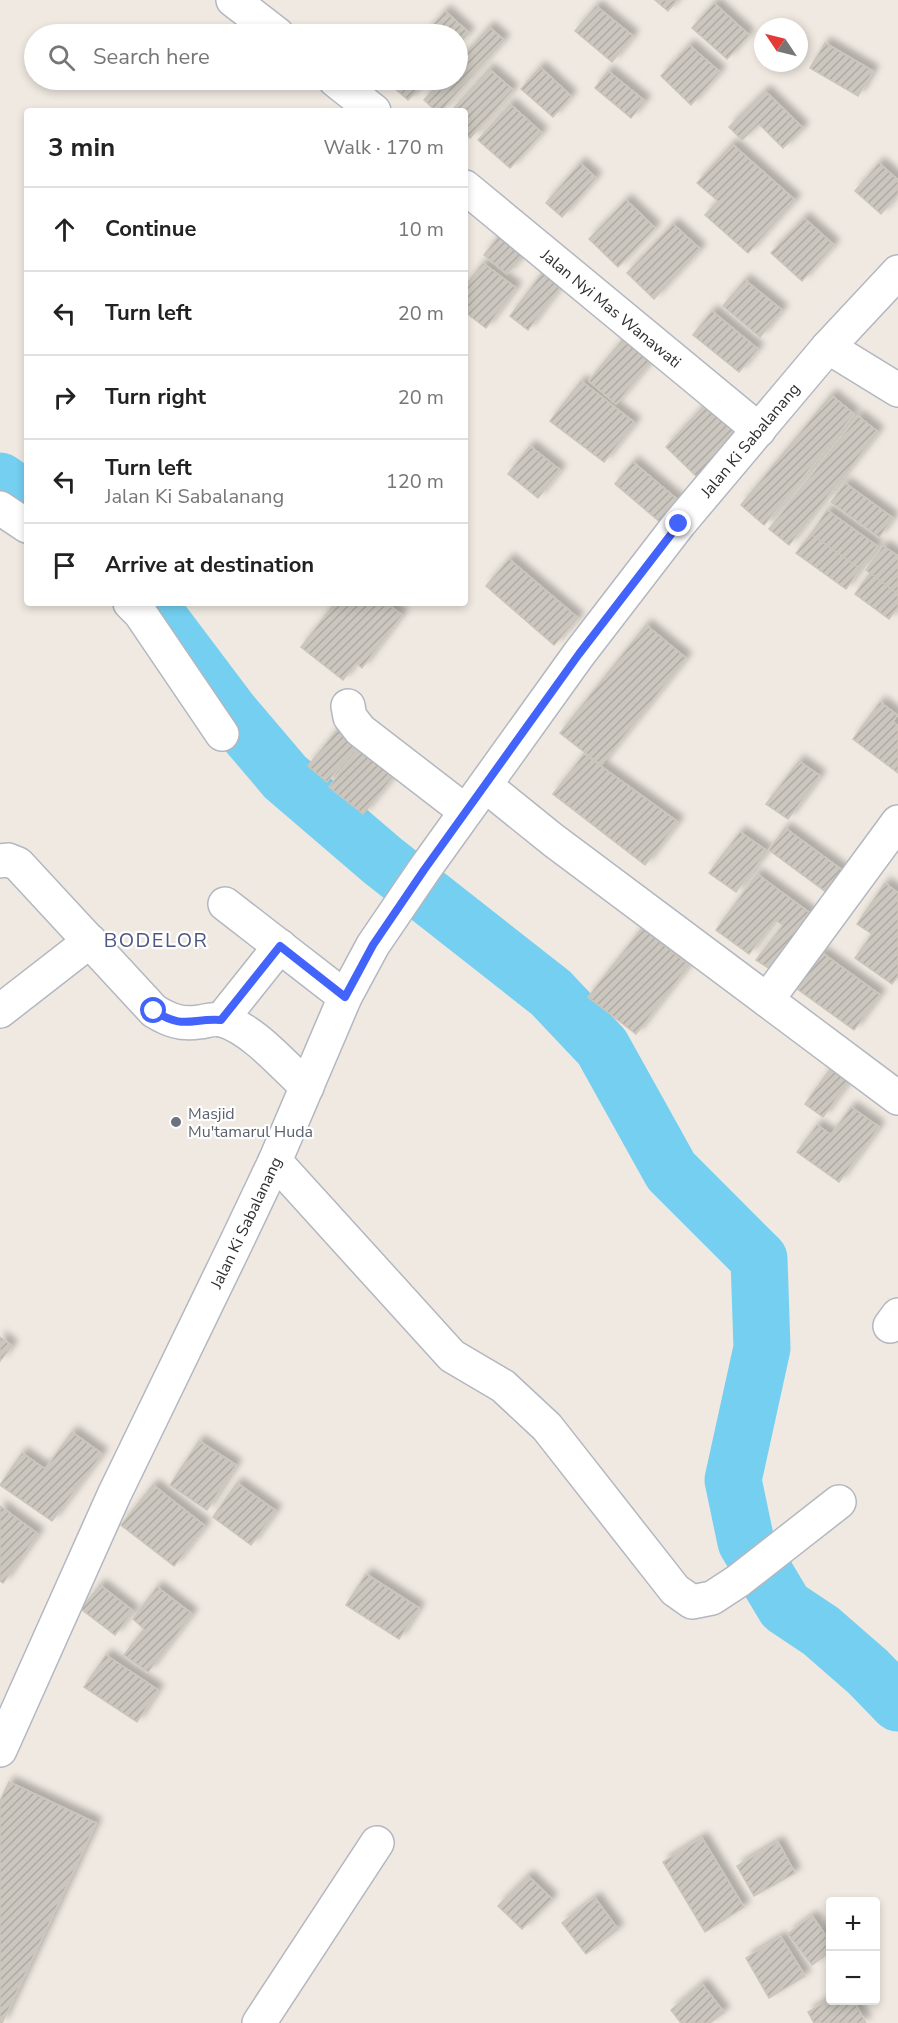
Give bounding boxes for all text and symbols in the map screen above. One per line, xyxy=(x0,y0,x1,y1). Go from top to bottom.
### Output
north arrow xyxy=(754,18,808,72)
search box xyxy=(24,24,468,90)
icon: search xyxy=(45,41,78,74)
text: Search here xyxy=(93,42,210,72)
text: 3 min xyxy=(48,130,115,165)
text: Walk · 170 m xyxy=(324,134,444,161)
icon: ahead xyxy=(48,213,81,246)
text: Continue xyxy=(105,214,196,244)
text: 10 m xyxy=(398,216,444,243)
street label: Jalan Nyi Mas Wanawati xyxy=(535,244,686,373)
icon: left xyxy=(48,297,81,330)
text: Turn left xyxy=(105,298,192,328)
text: 20 m xyxy=(398,300,444,327)
street label: Jalan Ki Sabalanang xyxy=(695,379,805,503)
icon: right xyxy=(48,381,81,414)
text: Turn right xyxy=(105,382,206,412)
text: 20 m xyxy=(398,384,444,411)
text: Turn left xyxy=(105,453,192,483)
icon: left xyxy=(48,465,81,498)
text: 120 m xyxy=(386,468,444,495)
text: Jalan Ki Sabalanang xyxy=(105,483,284,510)
route end xyxy=(665,510,691,536)
icon: arrive xyxy=(48,549,81,582)
text: Arrive at destination xyxy=(105,550,314,580)
district label: BODELOR xyxy=(104,927,208,954)
route start xyxy=(140,997,166,1023)
place label: Masjid Mu'tamarul Huda xyxy=(188,1103,313,1143)
marker: Masjid Mu'tamarul Huda xyxy=(169,1115,183,1129)
street label: Jalan Ki Sabalanang xyxy=(205,1153,287,1293)
map controls xyxy=(826,1897,880,2005)
button: + xyxy=(826,1897,880,1951)
button: − xyxy=(826,1951,880,2005)

